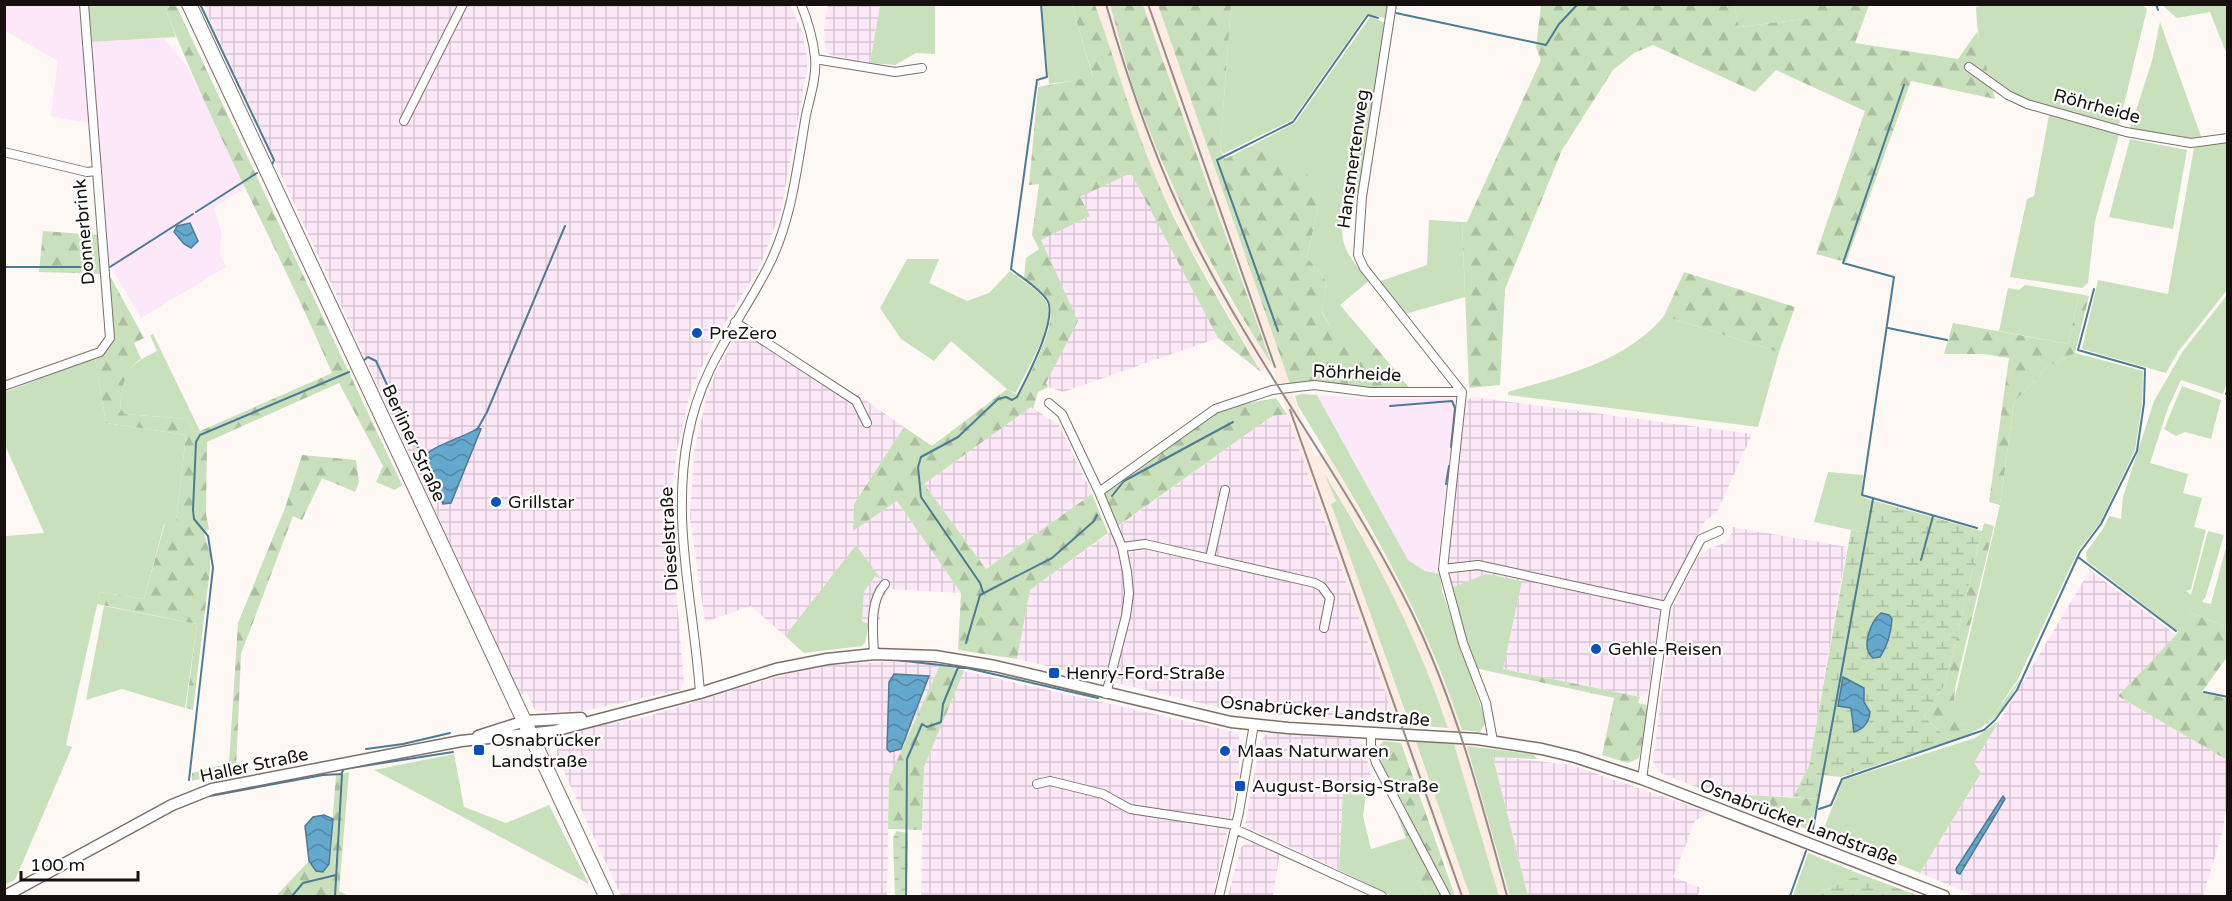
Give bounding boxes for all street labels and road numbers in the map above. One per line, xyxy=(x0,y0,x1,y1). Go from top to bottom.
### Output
street label: Röhrheide xyxy=(2051,84,2143,128)
street label: Hansmertenweg xyxy=(1332,88,1374,230)
street label: Donnerbrink xyxy=(68,178,100,286)
street label: Röhrheide xyxy=(1312,360,1402,386)
street label: Berliner Straße xyxy=(377,381,451,505)
street label: Dieselstraße xyxy=(655,486,683,592)
street label: Osnabrücker Landstraße xyxy=(1219,691,1431,731)
street label: Haller Straße xyxy=(198,743,310,787)
street label: Osnabrücker Landstraße xyxy=(1697,774,1901,870)

